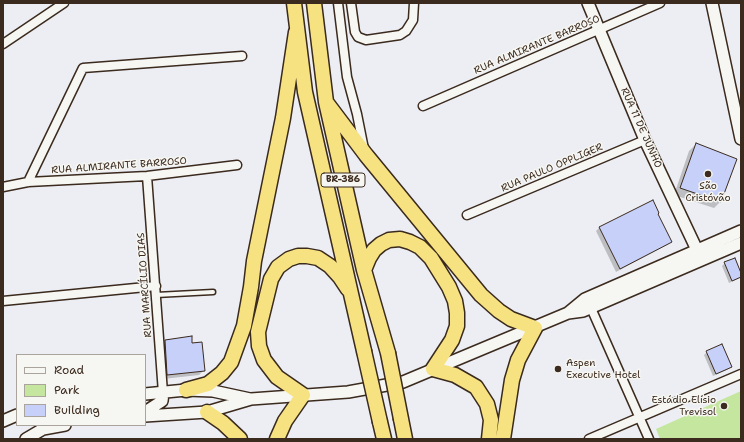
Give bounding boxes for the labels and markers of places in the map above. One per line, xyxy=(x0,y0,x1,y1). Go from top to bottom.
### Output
marker: São Cristóvão xyxy=(703,169,713,179)
place label: São Cristóvão xyxy=(686,180,730,204)
place label: Aspen Executive Hotel xyxy=(566,357,640,380)
marker: Aspen Executive Hotel xyxy=(553,364,563,374)
place label: Estádio Elísio Trevisol xyxy=(651,394,716,418)
marker: Estádio Elísio Trevisol xyxy=(719,401,729,411)

